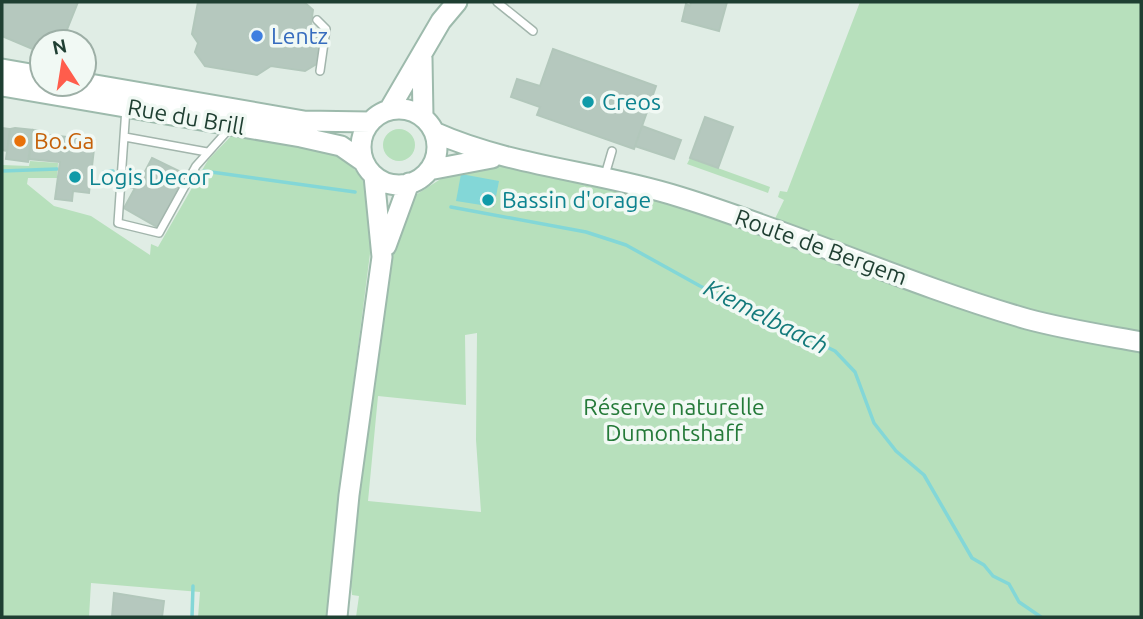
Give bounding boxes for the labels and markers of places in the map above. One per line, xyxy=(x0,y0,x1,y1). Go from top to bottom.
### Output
place label: Lentz xyxy=(271,23,328,48)
marker: Lentz xyxy=(249,28,265,44)
place label: Creos xyxy=(602,89,661,114)
marker: Creos xyxy=(580,94,596,110)
place label: Bo.Ga xyxy=(34,128,94,153)
marker: Bo.Ga xyxy=(12,133,28,149)
place label: Logis Decor xyxy=(89,164,210,189)
marker: Logis Decor xyxy=(67,169,83,185)
place label: Bassin d'orage xyxy=(502,187,651,212)
marker: Bassin d'orage xyxy=(480,192,496,208)

